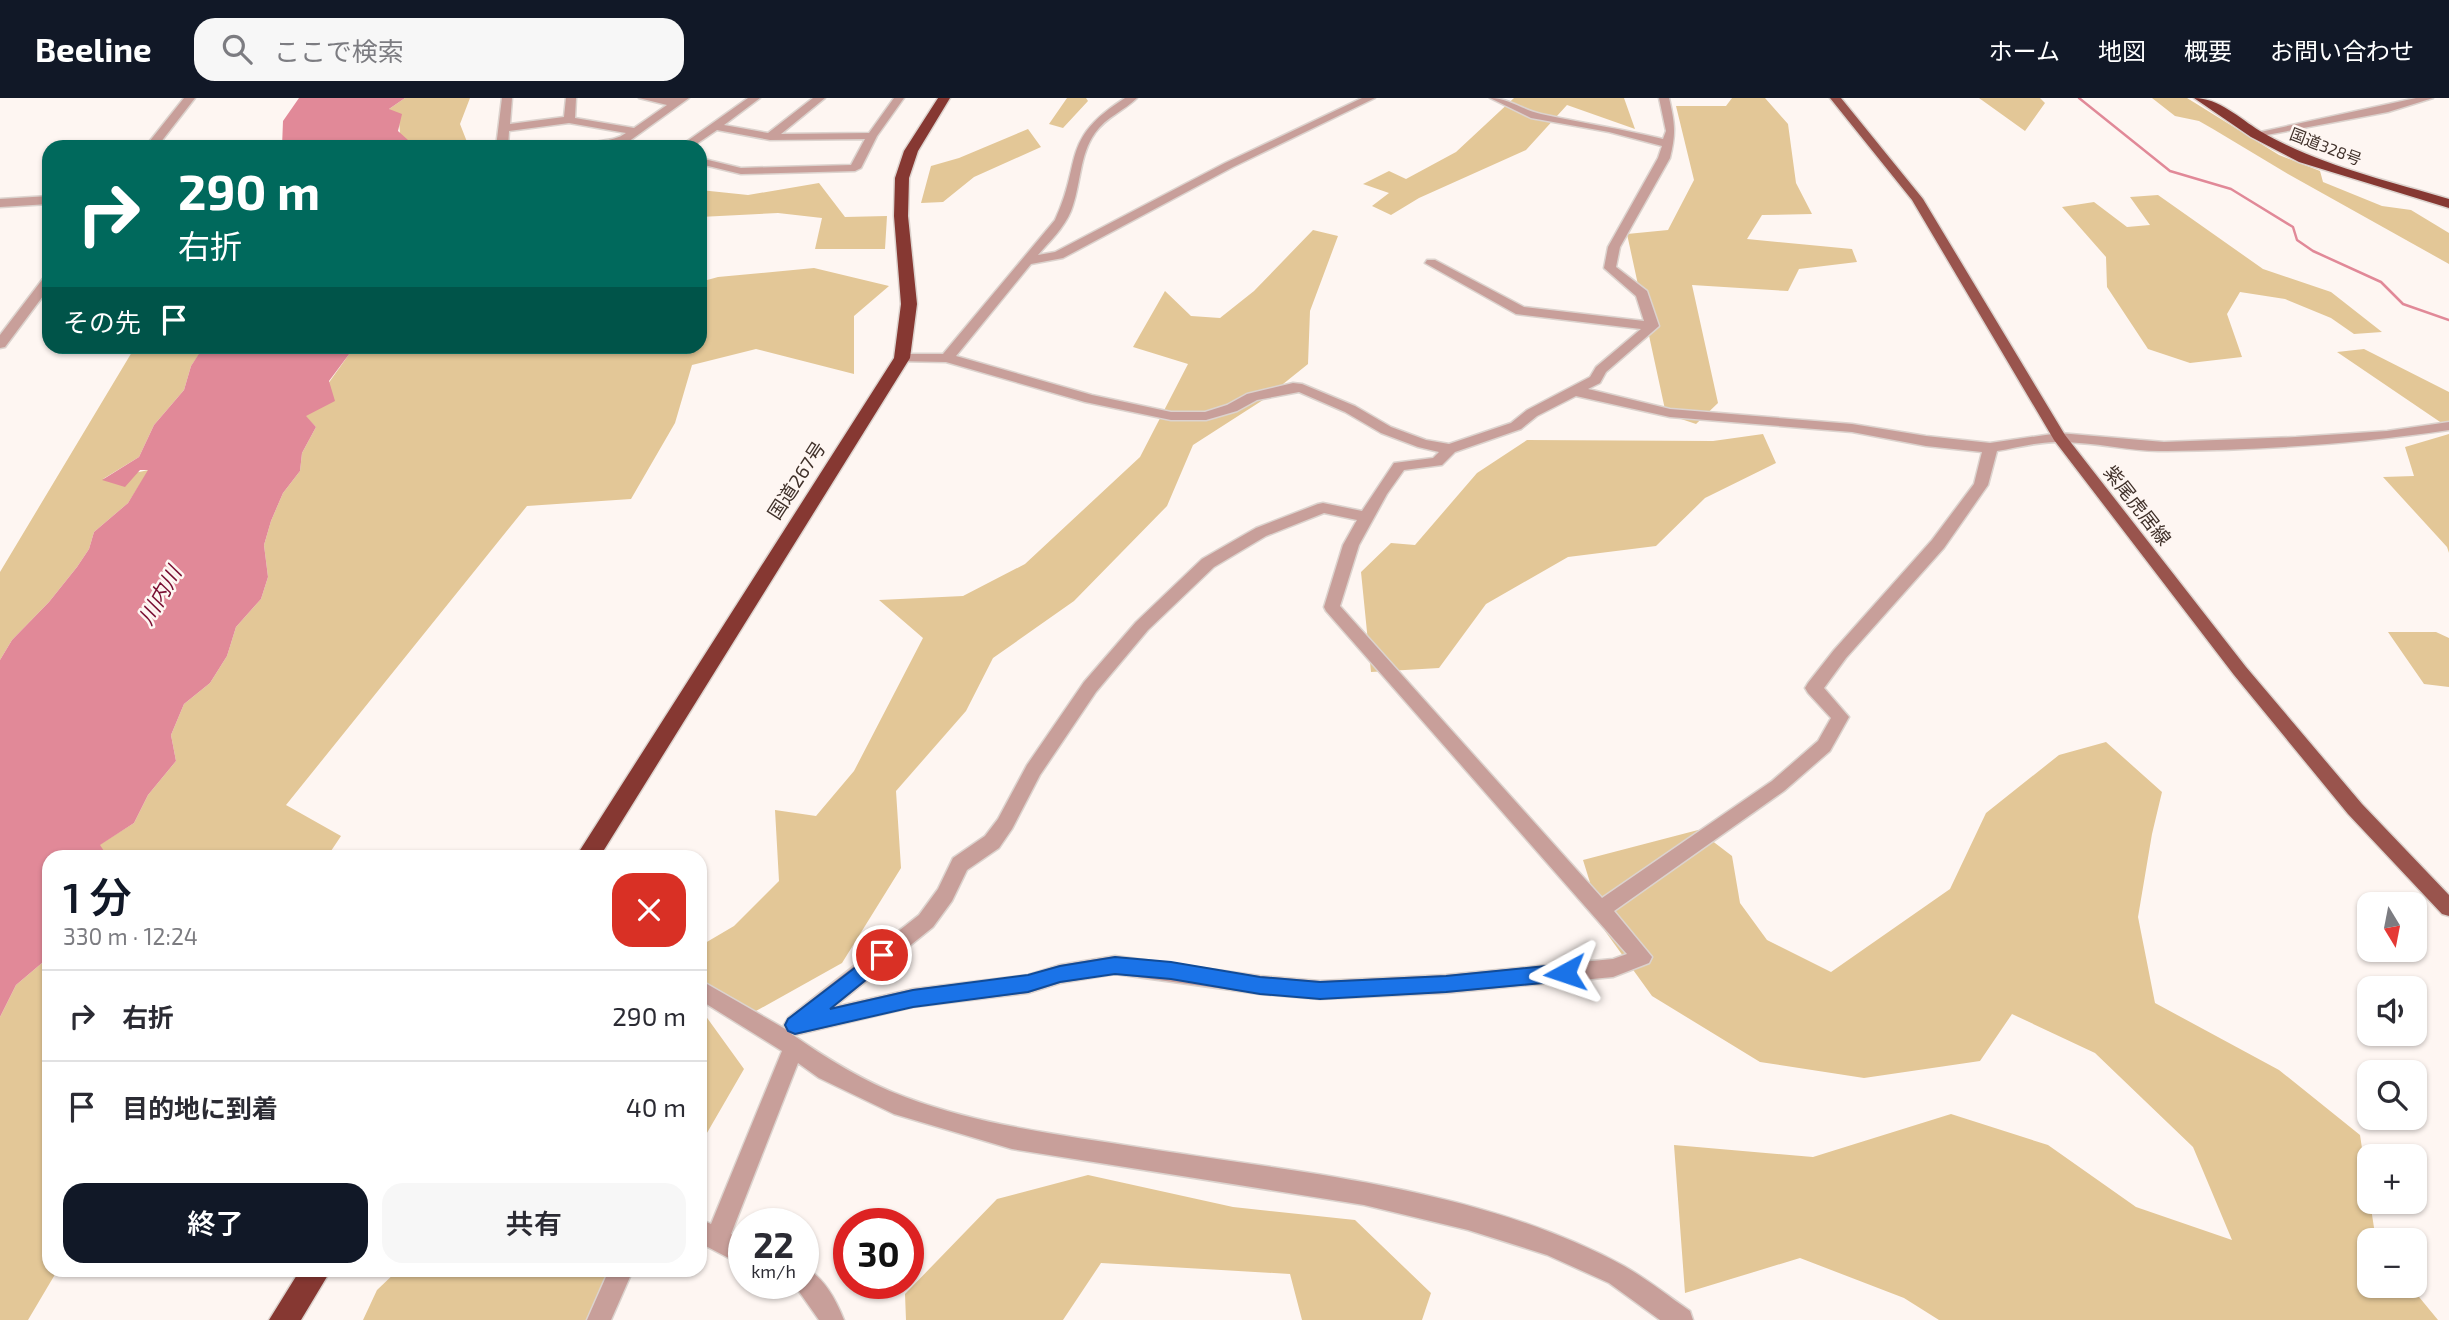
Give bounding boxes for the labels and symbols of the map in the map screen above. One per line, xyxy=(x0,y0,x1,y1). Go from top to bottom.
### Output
street label: 国道328号 xyxy=(2287,124,2365,168)
street label: 国道267号 xyxy=(762,437,830,523)
street label: 紫尾虎居線 xyxy=(2100,460,2176,550)
water label: 川内川 xyxy=(132,560,187,629)
north arrow xyxy=(2357,892,2427,962)
pin xyxy=(852,925,912,985)
position arrow xyxy=(1528,936,1602,1010)
speed limit sign: 30 xyxy=(833,1208,924,1299)

